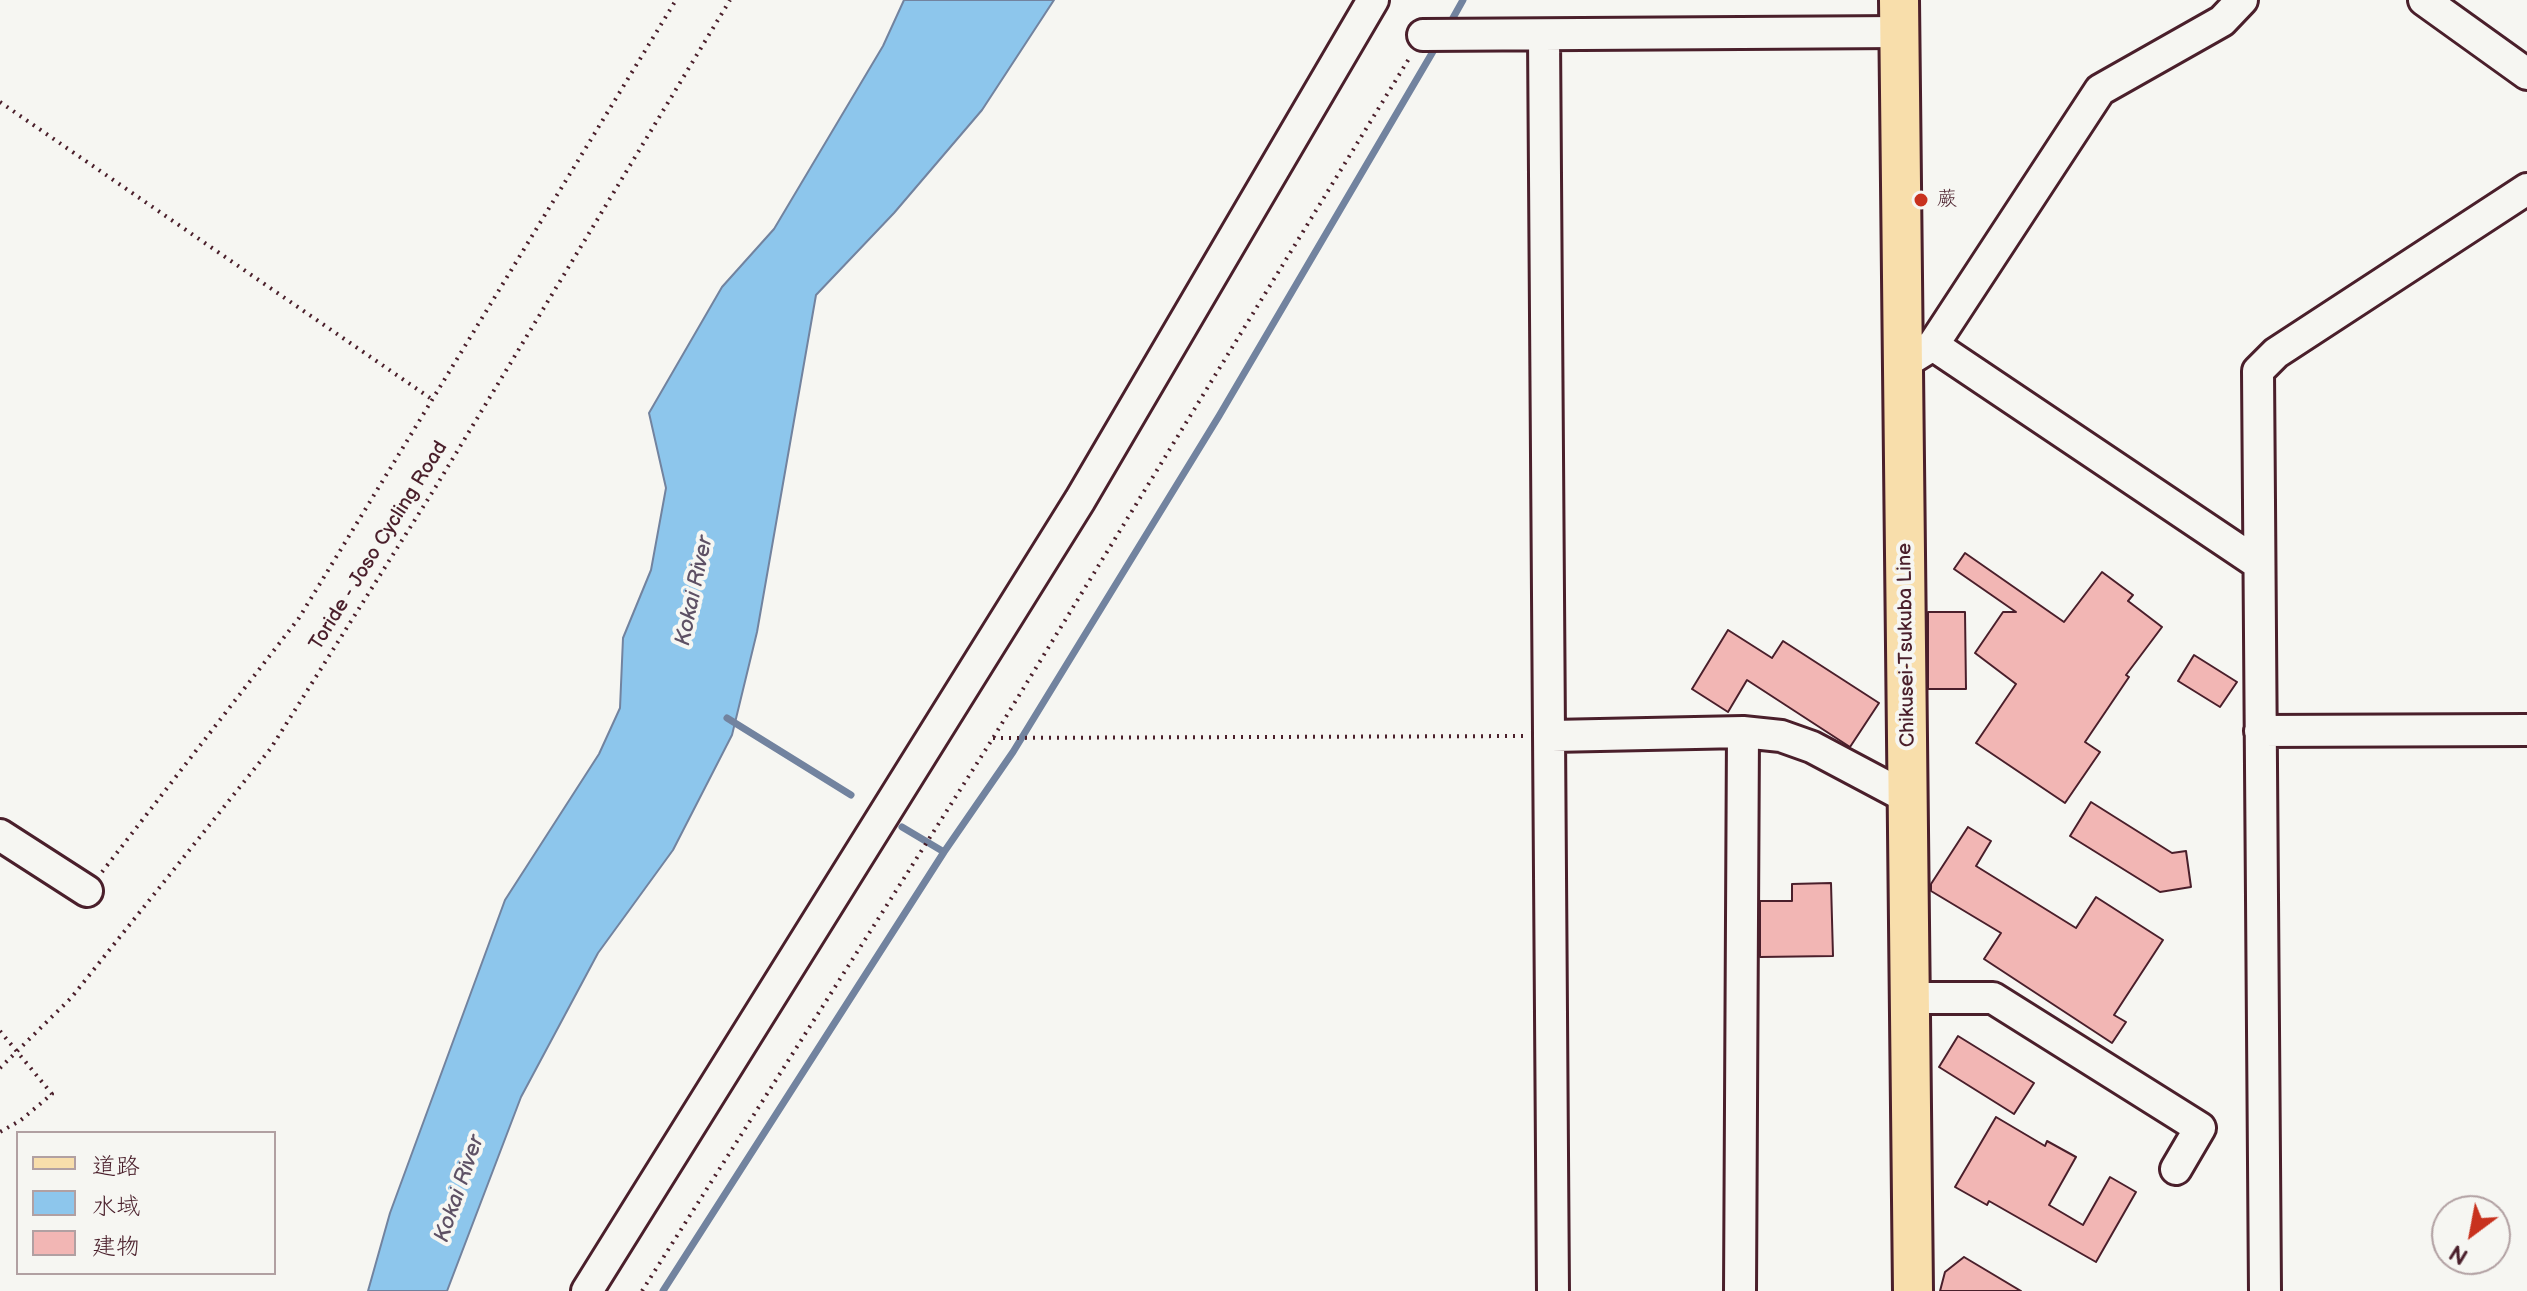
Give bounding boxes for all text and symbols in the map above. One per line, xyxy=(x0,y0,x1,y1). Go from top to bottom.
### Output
place label: 蕨 xyxy=(1937,188,1957,212)
marker: 蕨 xyxy=(1912,191,1930,209)
street label: Toride - Joso Cycling Road xyxy=(305,437,453,655)
water label: Kokai River xyxy=(671,534,719,648)
street label: Chikusei-Tsukuba Line xyxy=(1893,543,1921,747)
legend xyxy=(16,1131,276,1275)
water label: Kokai River xyxy=(429,1132,491,1246)
text: 道路 xyxy=(92,1152,140,1181)
text: 水域 xyxy=(92,1192,140,1221)
north arrow xyxy=(2431,1195,2511,1275)
text: 建物 xyxy=(92,1232,140,1261)
text: N xyxy=(2445,1238,2473,1270)

